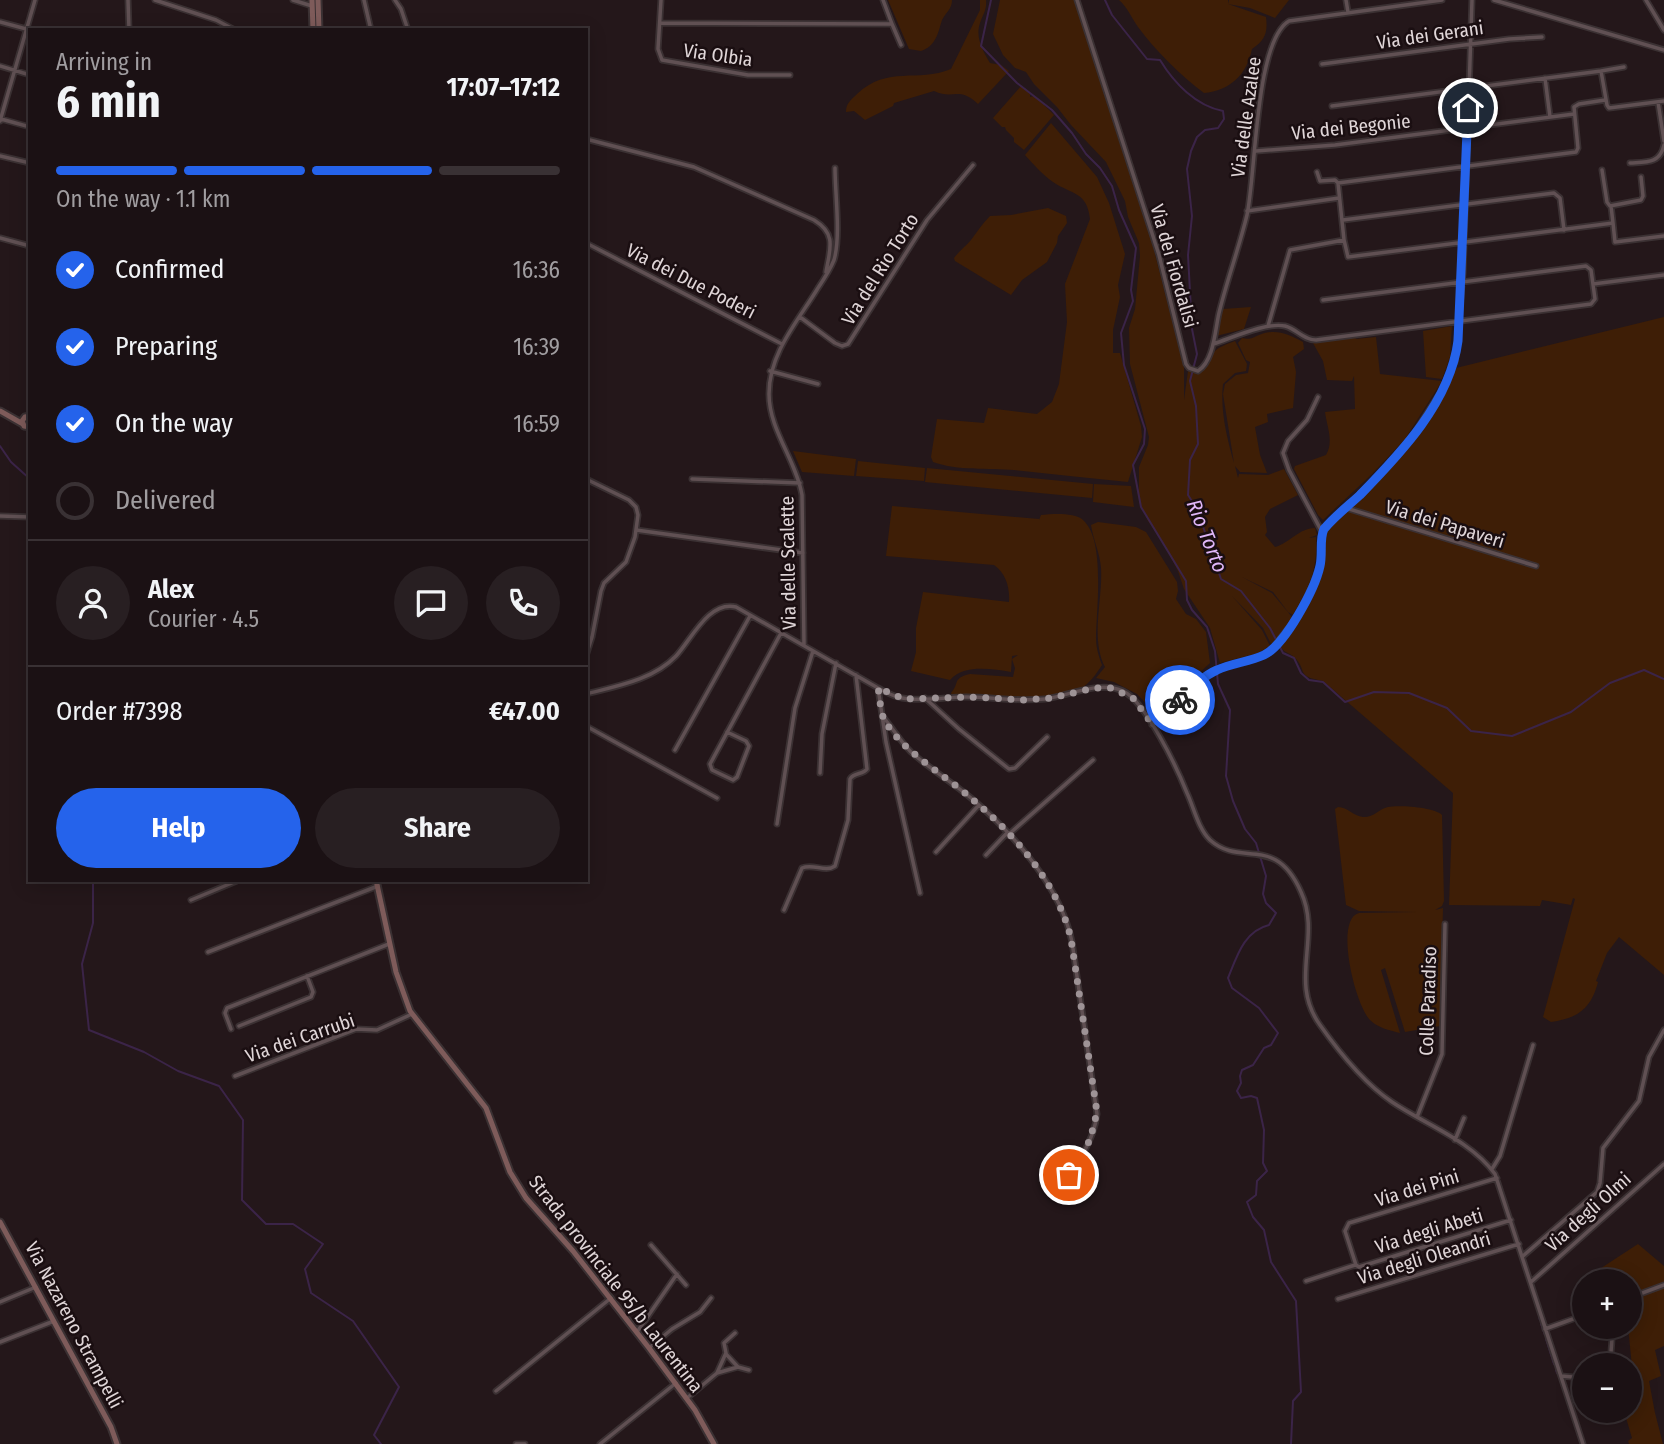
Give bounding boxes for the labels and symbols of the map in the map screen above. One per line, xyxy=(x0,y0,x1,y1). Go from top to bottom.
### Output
street label: Via dei Gerani xyxy=(1375,16,1485,54)
street label: Via Olbia xyxy=(682,39,754,71)
street label: Via delle Azalee xyxy=(1226,55,1266,179)
pin xyxy=(1438,78,1498,138)
street label: Via dei Begonie xyxy=(1290,109,1412,145)
street label: Via dei Fiordalisi xyxy=(1145,201,1203,331)
street label: Via del Rio Torto xyxy=(837,209,923,329)
street label: Via dei Due Poderi xyxy=(622,238,760,324)
street label: Via dei Papaveri xyxy=(1383,495,1507,553)
street label: Via delle Scalette xyxy=(775,496,801,630)
water label: Rio Torto xyxy=(1181,496,1233,576)
courier xyxy=(1145,665,1215,735)
street label: Colle Paradiso xyxy=(1415,946,1441,1056)
street label: Via dei Carrubi xyxy=(242,1009,358,1067)
pin xyxy=(1039,1145,1099,1205)
street label: Via dei Pini xyxy=(1372,1164,1462,1212)
street label: Via degli Olmi xyxy=(1540,1168,1636,1256)
street label: Strada provinciale 95/b Laurentina xyxy=(524,1171,708,1397)
street label: Via degli Abeti xyxy=(1372,1204,1486,1258)
street label: Via degli Oleandri xyxy=(1355,1227,1493,1289)
street label: Via Nazareno Strampelli xyxy=(20,1238,128,1412)

